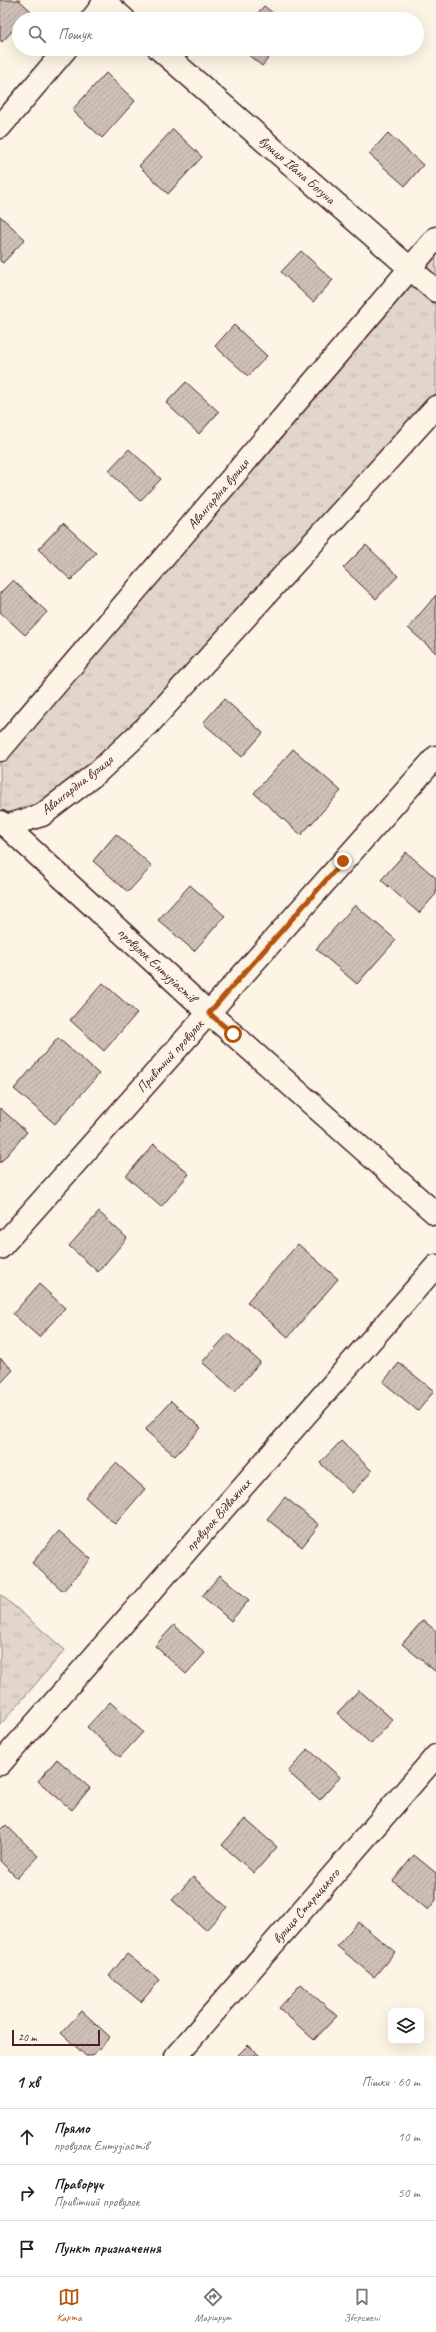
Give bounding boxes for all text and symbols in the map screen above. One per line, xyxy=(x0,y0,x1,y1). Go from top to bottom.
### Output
search box xyxy=(12,12,424,56)
icon: search xyxy=(26,23,48,45)
text: Пошук xyxy=(58,25,91,44)
street label: вулиця Івана Богуна xyxy=(255,132,340,209)
street label: Авангардна вулиця xyxy=(184,454,253,533)
street label: Авангардна вулиця xyxy=(38,751,117,818)
route end xyxy=(334,852,352,870)
street label: провулок Ентузіастів xyxy=(114,924,203,1009)
street label: Привітний провулок xyxy=(133,1015,208,1096)
route start xyxy=(224,1025,242,1043)
street label: провулок Відважних xyxy=(182,1474,255,1555)
street label: вулиця Старицького xyxy=(269,1864,344,1947)
map controls xyxy=(388,2008,424,2044)
button: layers xyxy=(388,2008,424,2044)
scale bar xyxy=(12,2028,100,2047)
text: 20 m xyxy=(18,2030,37,2044)
text: 1 хв xyxy=(16,2072,39,2093)
text: Пішки · 60 m xyxy=(362,2074,420,2090)
text: Прямо xyxy=(54,2119,90,2138)
icon: ahead xyxy=(16,2126,38,2148)
text: 10 m xyxy=(398,2129,420,2145)
text: провулок Ентузіастів xyxy=(54,2138,149,2154)
text: Праворуч xyxy=(54,2175,103,2194)
icon: right xyxy=(16,2182,38,2204)
text: 50 m xyxy=(398,2185,420,2201)
text: Привітний провулок xyxy=(54,2194,140,2210)
icon: arrive xyxy=(16,2238,38,2260)
text: Пункт призначення xyxy=(54,2239,161,2258)
tab: Карта xyxy=(56,2286,82,2324)
tab: Маршрут xyxy=(194,2286,231,2324)
tab: Збережені xyxy=(344,2286,380,2324)

